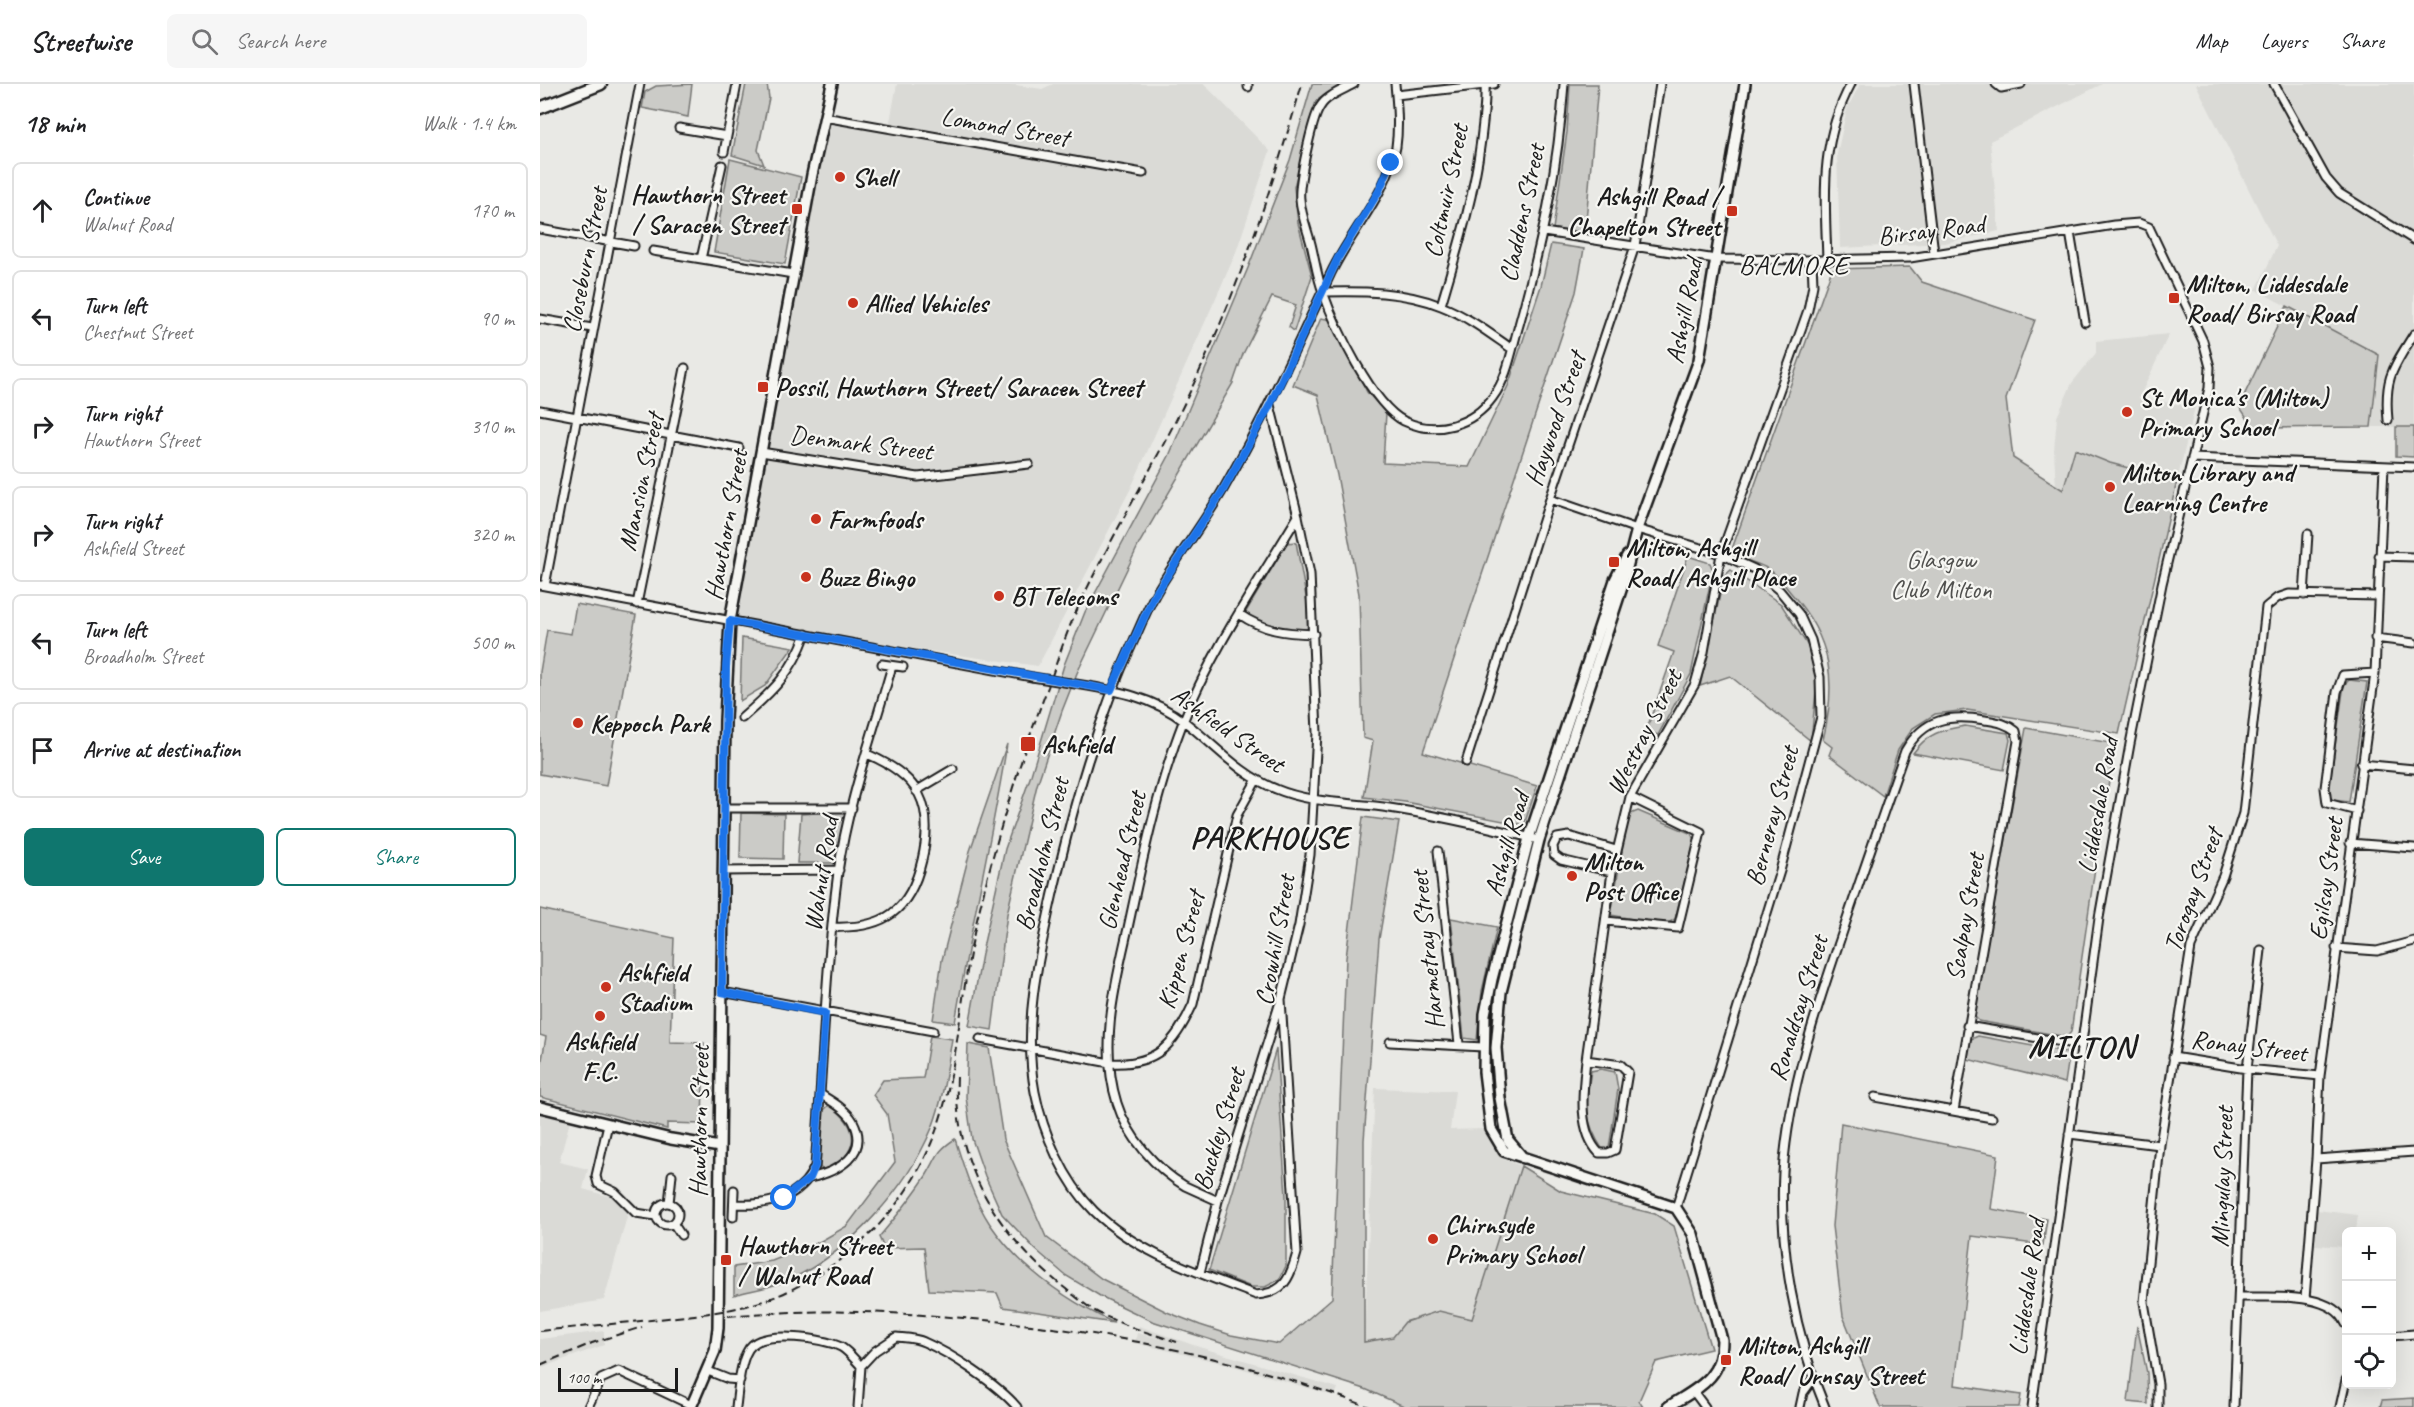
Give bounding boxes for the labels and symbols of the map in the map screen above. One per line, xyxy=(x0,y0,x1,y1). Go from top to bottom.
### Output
street label: Lomond Street xyxy=(939,100,1075,155)
street label: Coltmuir Street xyxy=(1416,119,1477,261)
street label: Claddens Street xyxy=(1491,139,1553,285)
route end xyxy=(1377,149,1403,175)
place label: Shell xyxy=(852,161,901,194)
marker: Shell xyxy=(833,170,847,184)
place label: Hawthorn Street / Saracen Street xyxy=(631,178,789,241)
place label: Ashgill Road / Chapelton Street xyxy=(1568,180,1725,243)
street label: Closeburn Street xyxy=(555,182,616,336)
marker: Hawthorn Street / Saracen Street xyxy=(790,202,804,216)
marker: Ashgill Road / Chapelton Street xyxy=(1725,204,1739,218)
street label: Birsay Road xyxy=(1876,207,1990,253)
district label: BALMORE xyxy=(1739,248,1851,282)
street label: Ashgill Road xyxy=(1658,252,1711,366)
place label: Milton, Liddesdale Road/ Birsay Road xyxy=(2186,267,2358,330)
place label: Allied Vehicles xyxy=(865,287,991,320)
marker: Milton, Liddesdale Road/ Birsay Road xyxy=(2167,291,2181,305)
marker: Allied Vehicles xyxy=(846,296,860,310)
street label: Haywood Street xyxy=(1517,345,1594,490)
place label: Possil, Hawthorn Street/ Saracen Street xyxy=(775,371,1146,404)
marker: Possil, Hawthorn Street/ Saracen Street xyxy=(756,380,770,394)
place label: St Monica's (Milton) Primary School xyxy=(2139,381,2330,444)
marker: St Monica's (Milton) Primary School xyxy=(2120,405,2134,419)
street label: Mansion Street xyxy=(610,407,672,554)
street label: Denmark Street xyxy=(788,418,936,468)
street label: Hawthorn Street xyxy=(697,445,756,603)
place label: Milton Library and Learning Centre xyxy=(2122,456,2298,519)
marker: Milton Library and Learning Centre xyxy=(2103,480,2117,494)
place label: Farmfoods xyxy=(828,503,925,536)
marker: Farmfoods xyxy=(809,512,823,526)
place label: Milton, Ashgill Road/ Ashgill Place xyxy=(1626,531,1797,594)
park label: Glasgow Club Milton xyxy=(1890,543,1992,606)
marker: Milton, Ashgill Road/ Ashgill Place xyxy=(1607,555,1621,569)
place label: Buzz Bingo xyxy=(818,561,916,594)
marker: Buzz Bingo xyxy=(799,570,813,584)
place label: BT Telecoms xyxy=(1011,580,1120,613)
marker: BT Telecoms xyxy=(992,589,1006,603)
street label: Westray Street xyxy=(1598,662,1691,800)
street label: Ashfield Street xyxy=(1165,678,1293,781)
place label: Keppoch Park xyxy=(590,707,712,740)
marker: Keppoch Park xyxy=(571,716,585,730)
place label: Ashfield xyxy=(1042,728,1116,761)
street label: Liddesdale Road xyxy=(2070,731,2127,876)
marker: Ashfield xyxy=(1019,735,1037,753)
street label: Berneray Street xyxy=(1738,740,1807,889)
street label: Broadholm Street xyxy=(1007,772,1078,934)
street label: Ashgill Road xyxy=(1476,785,1539,900)
street label: Glenhead Street xyxy=(1090,786,1154,933)
street label: Walnut Road xyxy=(796,811,847,933)
street label: Egilsay Street xyxy=(2301,813,2351,942)
district label: PARKHOUSE xyxy=(1190,817,1353,858)
street label: Torogay Street xyxy=(2155,821,2232,956)
place label: Milton Post Office xyxy=(1584,845,1680,908)
street label: Scalpay Street xyxy=(1938,848,1993,983)
street label: Harmetray Street xyxy=(1402,867,1452,1031)
marker: Milton Post Office xyxy=(1565,869,1579,883)
street label: Crowhill Street xyxy=(1247,870,1303,1008)
street label: Kippen Street xyxy=(1149,884,1213,1013)
street label: Ronaldsay Street xyxy=(1760,929,1836,1085)
place label: Ashfield Stadium xyxy=(618,956,693,1019)
marker: Ashfield Stadium xyxy=(599,980,613,994)
marker: Ashfield F.C. xyxy=(593,1009,607,1023)
street label: Ronay Street xyxy=(2189,1023,2311,1070)
place label: Ashfield F.C. xyxy=(565,1025,639,1088)
district label: MILTON xyxy=(2028,1026,2140,1067)
street label: Hawthorn Street xyxy=(681,1042,717,1197)
street label: Buckley Street xyxy=(1185,1062,1254,1194)
street label: Mingulay Street xyxy=(2203,1104,2241,1248)
route start xyxy=(770,1184,796,1210)
place label: Chirnsyde Primary School xyxy=(1445,1208,1586,1271)
street label: Liddesdale Road xyxy=(2001,1213,2053,1357)
place label: Hawthorn Street / Walnut Road xyxy=(738,1229,896,1292)
marker: Chirnsyde Primary School xyxy=(1426,1232,1440,1246)
marker: Hawthorn Street / Walnut Road xyxy=(719,1253,733,1267)
place label: Milton, Ashgill Road/ Ornsay Street xyxy=(1738,1329,1926,1392)
marker: Milton, Ashgill Road/ Ornsay Street xyxy=(1719,1353,1733,1367)
scale bar xyxy=(558,1365,678,1392)

